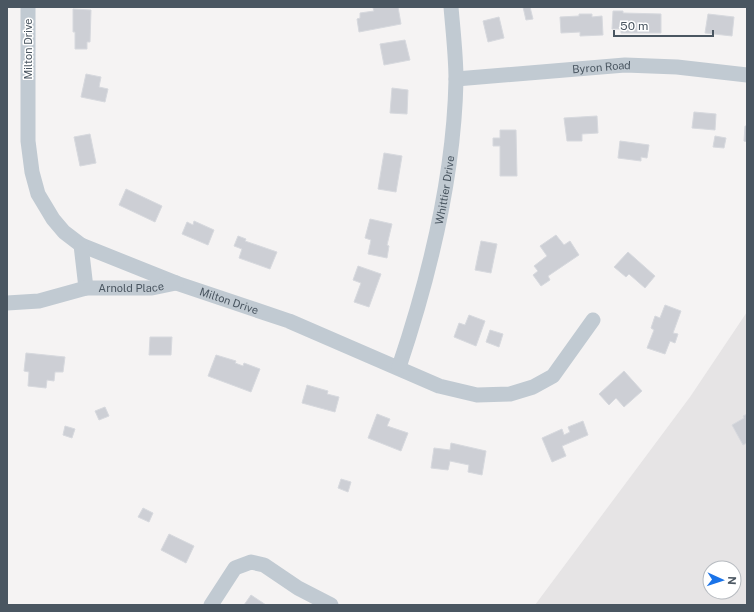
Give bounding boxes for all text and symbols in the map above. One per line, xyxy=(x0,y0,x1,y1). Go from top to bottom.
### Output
scale bar xyxy=(614,12,713,38)
street label: Milton Drive xyxy=(22,18,34,80)
text: 50 m xyxy=(620,19,648,33)
street label: Byron Road xyxy=(572,59,631,75)
street label: Whittier Drive xyxy=(433,155,456,226)
street label: Arnold Place xyxy=(98,280,165,294)
street label: Milton Drive xyxy=(198,285,260,316)
north arrow xyxy=(702,560,742,600)
text: N xyxy=(726,576,738,585)

